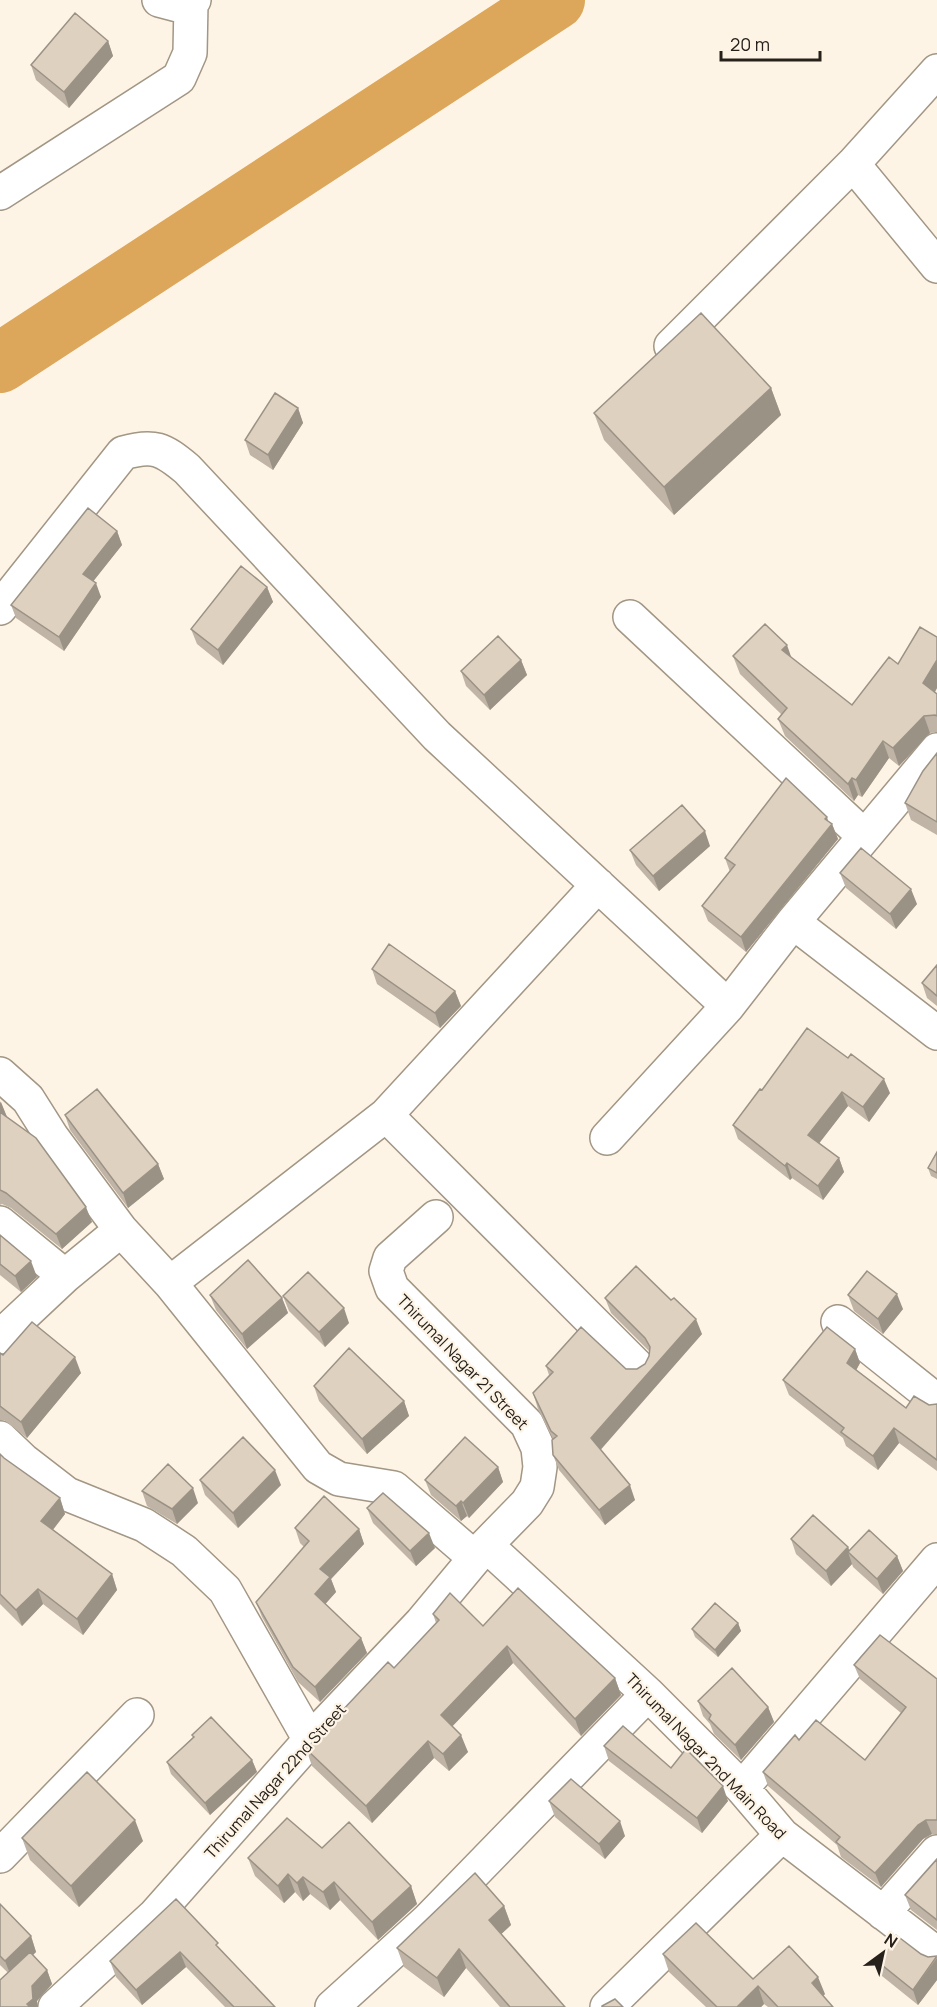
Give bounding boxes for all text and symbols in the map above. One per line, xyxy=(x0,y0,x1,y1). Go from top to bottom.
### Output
scale bar xyxy=(721,24,820,62)
text: 20 m xyxy=(730,32,770,56)
street label: Thirumal Nagar 21 Street xyxy=(393,1290,533,1434)
street label: Thirumal Nagar 2nd Main Road xyxy=(621,1668,791,1844)
street label: Thirumal Nagar 22nd Street xyxy=(199,1699,351,1863)
north arrow xyxy=(853,1923,913,1983)
text: N xyxy=(880,1928,902,1953)

